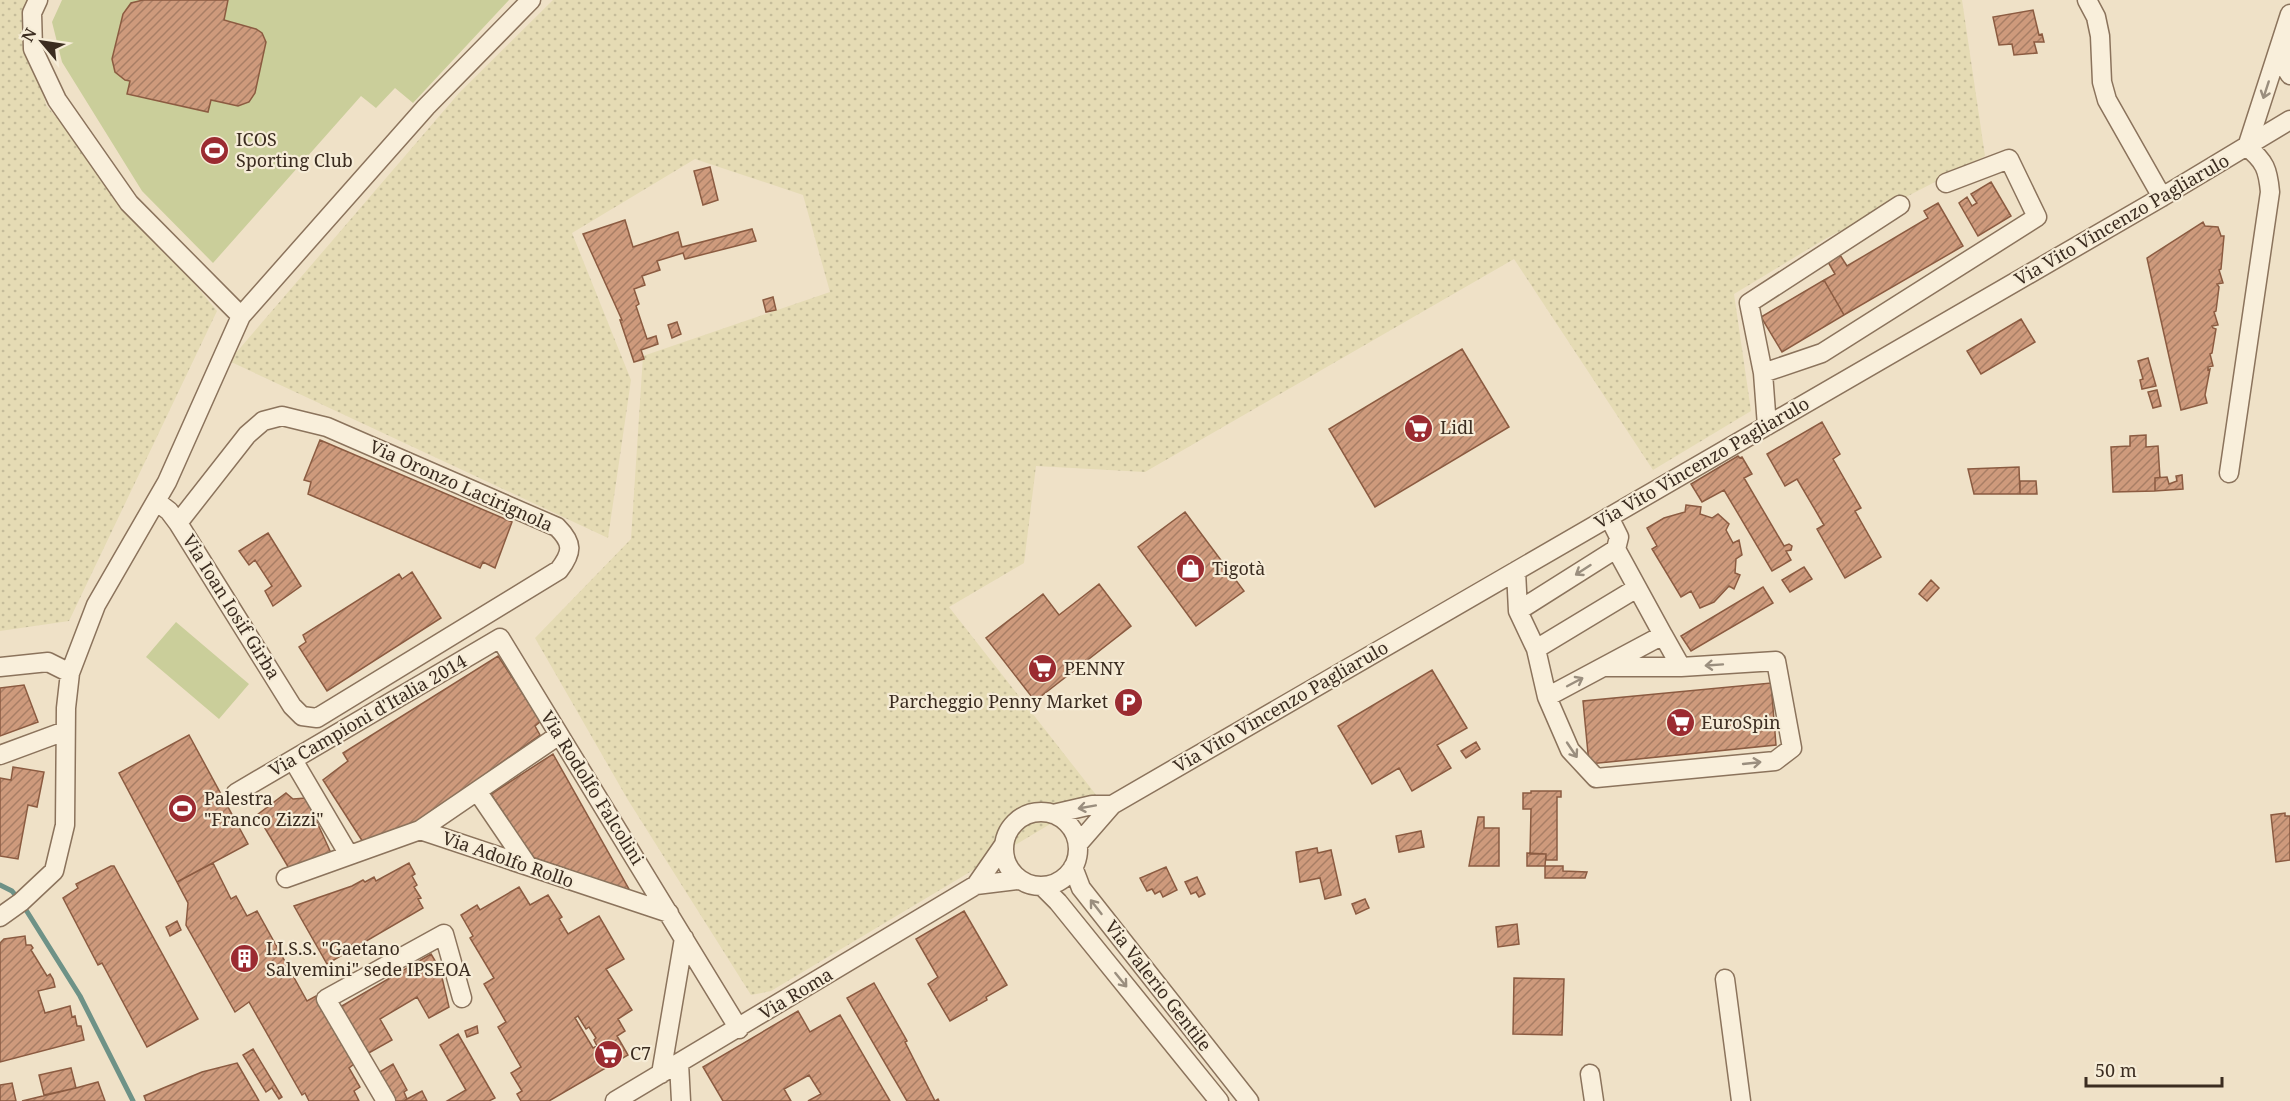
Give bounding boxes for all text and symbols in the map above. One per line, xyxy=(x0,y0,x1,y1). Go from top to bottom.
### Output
north arrow xyxy=(12,12,72,72)
text: N xyxy=(16,24,42,46)
one-way arrow xyxy=(2260,80,2271,99)
place label: ICOS Sporting Club xyxy=(236,127,353,172)
sports icon: ICOS Sporting Club xyxy=(199,134,231,166)
street label: Via Vito Vincenzo Pagliarulo xyxy=(2010,148,2233,291)
street label: Via Vito Vincenzo Pagliarulo xyxy=(1590,391,1813,534)
supermarket icon: Lidl xyxy=(1403,412,1435,444)
place label: Lidl xyxy=(1440,415,1474,439)
street label: Via Oronzo Lacirignola xyxy=(366,434,557,536)
street label: Via Ioan Iosif Girba xyxy=(178,529,286,683)
shop icon: Tigotà xyxy=(1175,553,1207,585)
place label: Tigotà xyxy=(1212,556,1265,580)
one-way arrow xyxy=(1575,564,1592,576)
street label: Via Vito Vincenzo Pagliarulo xyxy=(1169,635,1392,778)
street label: Via Campioni d'Italia 2014 xyxy=(264,649,471,782)
supermarket icon: PENNY xyxy=(1027,653,1059,685)
place label: PENNY xyxy=(1064,656,1126,680)
one-way arrow xyxy=(1705,660,1725,671)
one-way arrow xyxy=(1566,676,1583,688)
parking icon: Parcheggio Penny Market xyxy=(1113,686,1145,718)
place label: Parcheggio Penny Market xyxy=(889,689,1108,713)
street label: Via Rodolfo Falcolini xyxy=(536,706,650,869)
supermarket icon: EuroSpin xyxy=(1664,707,1696,739)
place label: EuroSpin xyxy=(1701,710,1781,734)
one-way arrow xyxy=(1565,741,1578,758)
one-way arrow xyxy=(1742,757,1762,768)
place label: Palestra "Franco Zizzi" xyxy=(204,786,324,831)
sports icon: Palestra "Franco Zizzi" xyxy=(167,793,199,825)
one-way arrow xyxy=(1078,801,1097,812)
street label: Via Adolfo Rollo xyxy=(439,825,577,893)
one-way arrow xyxy=(1089,899,1102,915)
street label: Via Valerio Gentile xyxy=(1100,915,1217,1056)
place label: I.I.S.S. "Gaetano Salvemini" sede IPSEOA xyxy=(266,936,471,981)
building icon: I.I.S.S. "Gaetano Salvemini" sede IPSEOA xyxy=(229,943,261,975)
street label: Via Roma xyxy=(754,962,837,1025)
one-way arrow xyxy=(1114,971,1127,987)
supermarket icon: C7 xyxy=(593,1038,625,1070)
place label: C7 xyxy=(630,1041,651,1065)
scale bar xyxy=(2086,1050,2222,1088)
text: 50 m xyxy=(2095,1058,2137,1082)

